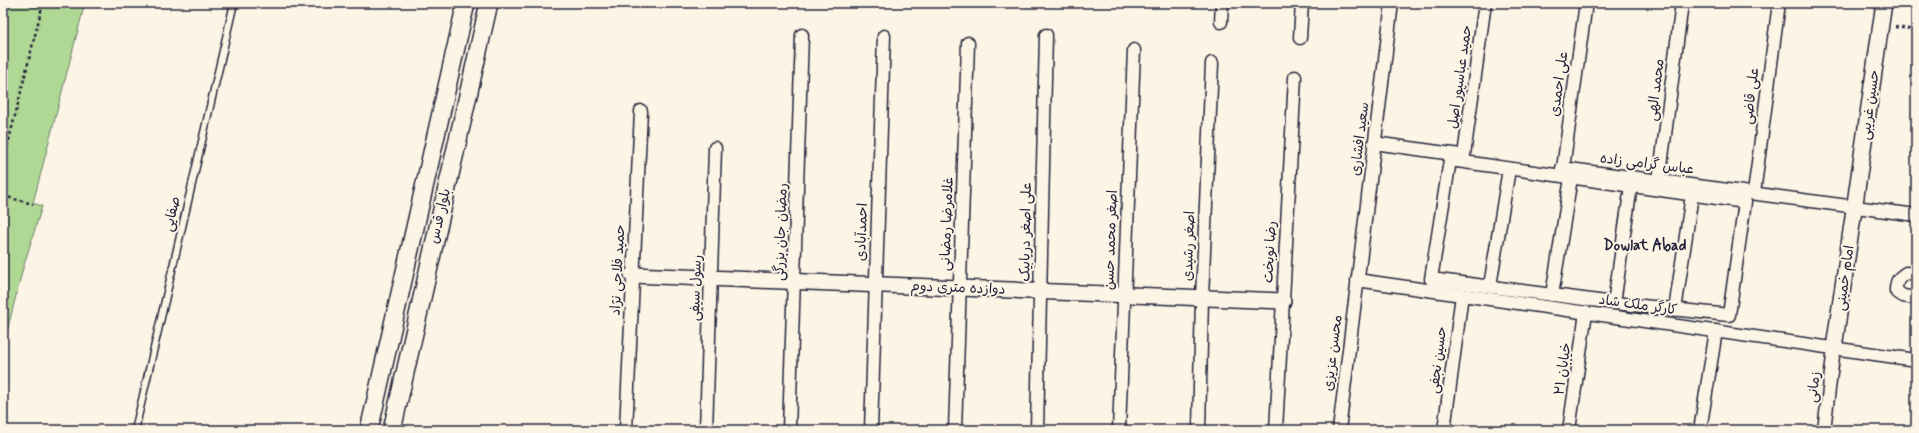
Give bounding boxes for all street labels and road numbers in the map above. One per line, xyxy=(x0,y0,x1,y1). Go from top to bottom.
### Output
street label: حمید عباسپور اصل xyxy=(1444,24,1476,130)
street label: علی احمدی xyxy=(1546,50,1572,118)
street label: محمد الهی xyxy=(1643,58,1669,122)
street label: علی قاضی xyxy=(1739,67,1763,125)
street label: حسین غریبی xyxy=(1856,69,1884,141)
street label: سعید افشاری xyxy=(1347,101,1373,177)
street label: عباس گرامی زاده xyxy=(1599,149,1695,179)
street label: غلامرضا رمضانی xyxy=(936,177,958,271)
street label: علی اصغر دریابیک xyxy=(1016,182,1036,282)
street label: رمضان جان بزرگی xyxy=(770,183,792,281)
street label: بلوار قدس xyxy=(425,187,455,245)
street label: اصغر محمد حسن xyxy=(1100,190,1122,290)
street label: صفایی xyxy=(159,195,185,233)
street label: احمدآبادی xyxy=(852,203,872,261)
street label: اصغر رشیدی xyxy=(1179,211,1199,281)
street label: رضا نوبخت xyxy=(1259,221,1281,283)
street label: حمید فلاحی نژاد xyxy=(607,224,629,316)
street label: امام خمینی xyxy=(1831,244,1859,312)
street label: رسول سیفی xyxy=(686,255,706,321)
street label: دوازده متری دوم xyxy=(910,277,1006,300)
street label: کارگر ملک شاد xyxy=(1598,291,1678,319)
street label: محسن عزیزی xyxy=(1319,314,1347,392)
street label: حسین نجفی xyxy=(1425,325,1451,395)
street label: خیابان ۲۱ xyxy=(1550,342,1576,396)
street label: زمانی xyxy=(1803,370,1825,404)

